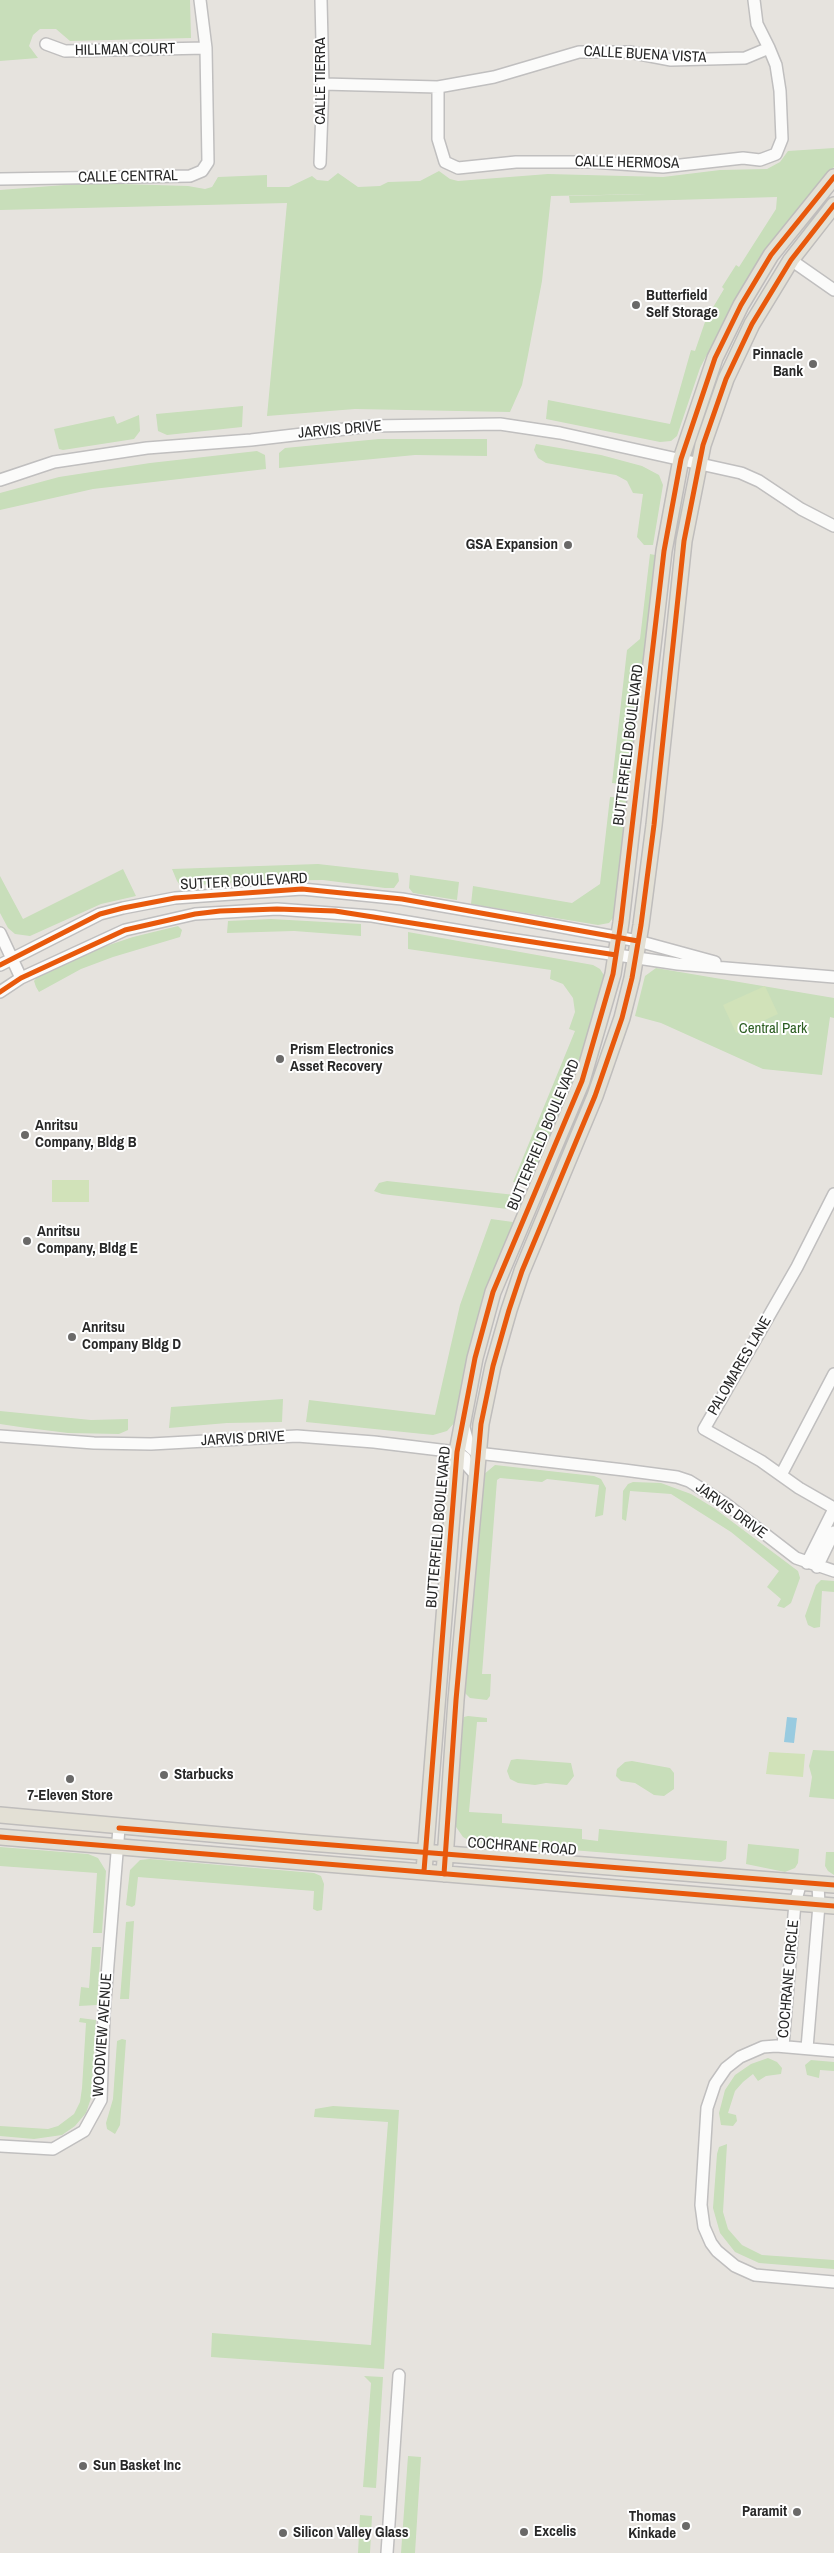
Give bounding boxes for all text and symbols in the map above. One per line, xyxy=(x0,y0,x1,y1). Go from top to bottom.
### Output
street label: CALLE TIERRA xyxy=(312,37,330,125)
street label: HILLMAN COURT xyxy=(75,40,175,60)
street label: CALLE BUENA VISTA xyxy=(583,43,707,67)
street label: CALLE HERMOSA xyxy=(575,153,679,173)
street label: CALLE CENTRAL xyxy=(78,167,178,187)
place label: Butterfield Self Storage xyxy=(646,287,718,322)
marker: Butterfield Self Storage xyxy=(630,299,642,311)
place label: Pinnacle Bank xyxy=(752,346,803,381)
marker: Pinnacle Bank xyxy=(807,358,819,370)
street label: JARVIS DRIVE xyxy=(297,417,383,443)
place label: GSA Expansion xyxy=(466,536,558,554)
marker: GSA Expansion xyxy=(562,539,574,551)
street label: BUTTERFIELD BOULEVARD xyxy=(610,663,648,827)
street label: SUTTER BOULEVARD xyxy=(180,870,308,894)
park label: Central Park xyxy=(739,1020,807,1038)
place label: Prism Electronics Asset Recovery xyxy=(290,1041,394,1076)
marker: Prism Electronics Asset Recovery xyxy=(274,1053,286,1065)
street label: BUTTERFIELD BOULEVARD xyxy=(504,1057,584,1213)
place label: Anritsu Company, Bldg B xyxy=(35,1117,137,1152)
marker: Anritsu Company, Bldg B xyxy=(19,1129,31,1141)
place label: Anritsu Company, Bldg E xyxy=(37,1223,138,1258)
marker: Anritsu Company, Bldg E xyxy=(21,1235,33,1247)
street label: PALOMARES LANE xyxy=(704,1313,776,1419)
place label: Anritsu Company Bldg D xyxy=(82,1319,181,1354)
marker: Anritsu Company Bldg D xyxy=(66,1331,78,1343)
street label: JARVIS DRIVE xyxy=(201,1428,285,1450)
street label: BUTTERFIELD BOULEVARD xyxy=(423,1445,455,1609)
street label: JARVIS DRIVE xyxy=(692,1479,770,1543)
place label: Starbucks xyxy=(174,1766,233,1784)
marker: Starbucks xyxy=(158,1769,170,1781)
marker: 7-Eleven Store xyxy=(64,1773,76,1785)
place label: 7-Eleven Store xyxy=(27,1787,113,1805)
street label: COCHRANE ROAD xyxy=(467,1834,577,1860)
street label: COCHRANE CIRCLE xyxy=(775,1919,803,2039)
street label: WOODVIEW AVENUE xyxy=(90,1972,116,2098)
place label: Sun Basket Inc xyxy=(93,2457,181,2475)
marker: Sun Basket Inc xyxy=(77,2460,89,2472)
place label: Paramit xyxy=(742,2503,787,2521)
marker: Paramit xyxy=(791,2506,803,2518)
place label: Thomas Kinkade xyxy=(628,2508,676,2543)
marker: Thomas Kinkade xyxy=(680,2520,692,2532)
place label: Excelis xyxy=(534,2523,576,2541)
place label: Silicon Valley Glass xyxy=(293,2524,409,2542)
marker: Excelis xyxy=(518,2526,530,2538)
marker: Silicon Valley Glass xyxy=(277,2527,289,2539)

